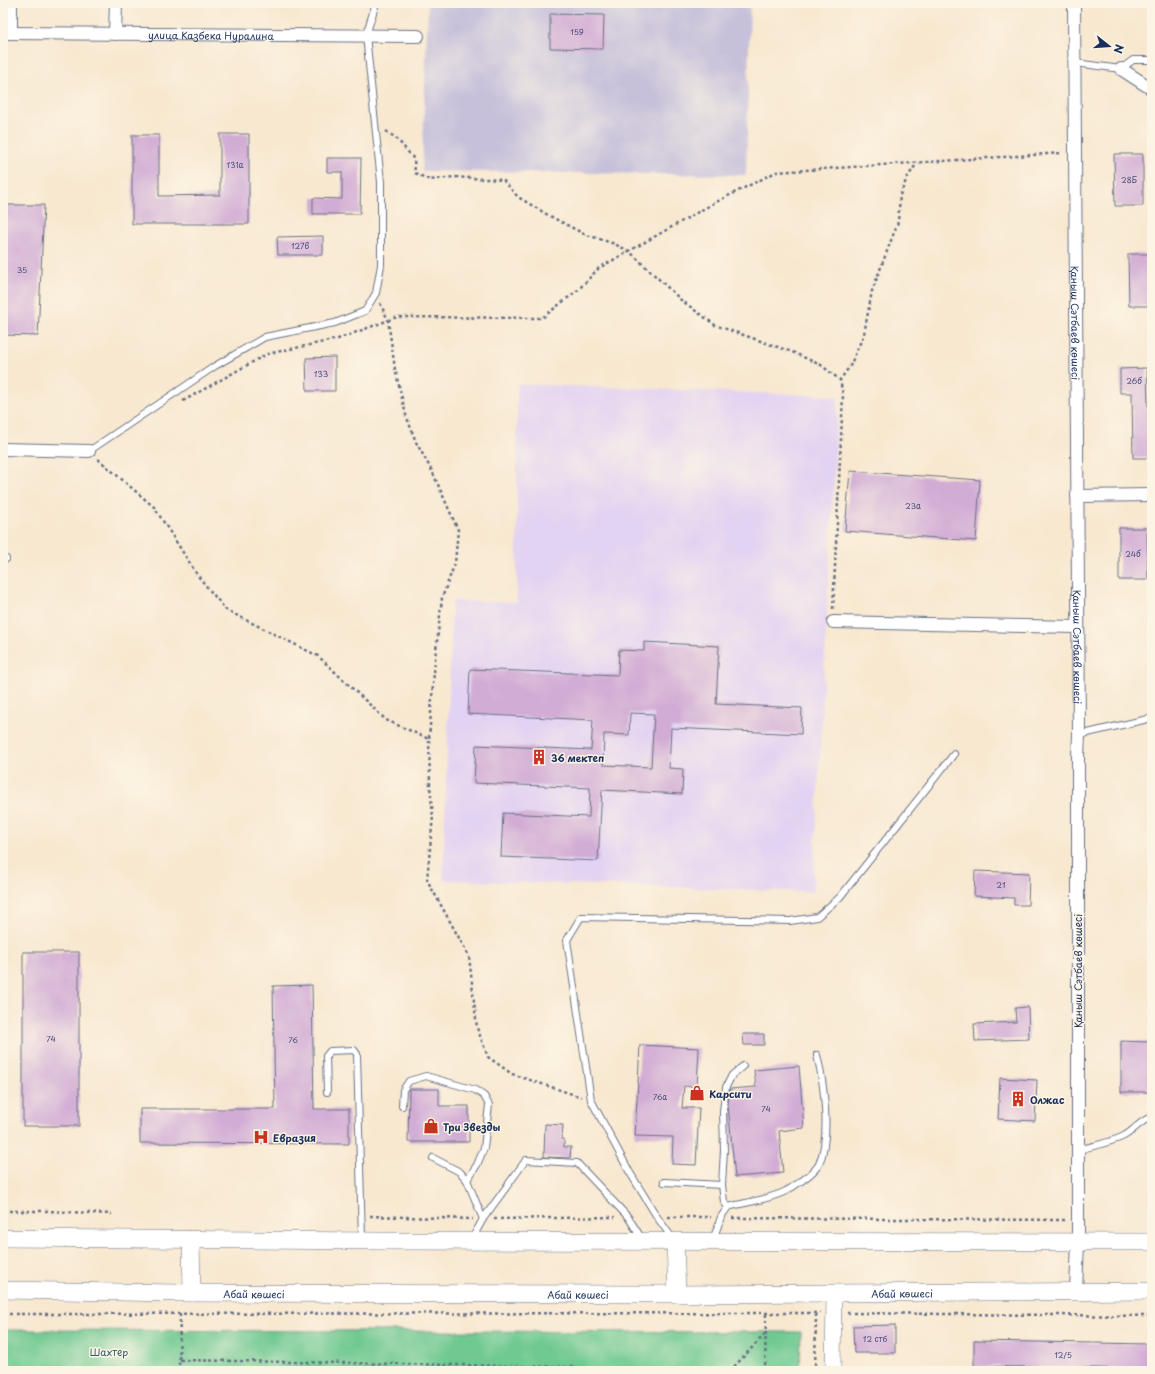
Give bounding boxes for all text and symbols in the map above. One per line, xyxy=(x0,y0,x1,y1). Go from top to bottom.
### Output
house number: 159 xyxy=(570,26,584,38)
north arrow xyxy=(1089,26,1129,66)
street label: улица Казбека Нуралина xyxy=(148,27,275,42)
text: N xyxy=(1110,42,1128,56)
house number: 131а xyxy=(227,159,243,171)
house number: 28Б xyxy=(1121,174,1137,186)
house number: 127в xyxy=(291,240,309,252)
house number: 35 xyxy=(17,264,27,276)
street label: Қаныш Сәтбаев көшесі xyxy=(1068,266,1084,380)
house number: 133 xyxy=(314,368,328,380)
house number: 26б xyxy=(1126,375,1142,387)
house number: 23а xyxy=(905,500,921,512)
house number: 24б xyxy=(1125,548,1141,560)
street label: Қаныш Сәтбаев көшесі xyxy=(1071,590,1086,704)
building icon: 36 мектеп xyxy=(530,748,548,766)
place label: 36 мектеп xyxy=(551,750,604,765)
house number: 21 xyxy=(996,879,1006,891)
street label: Қаныш Сәтбаев көшесі xyxy=(1070,914,1085,1028)
house number: 74 xyxy=(46,1033,56,1045)
house number: 76 xyxy=(288,1034,298,1046)
shop icon: Карсити xyxy=(688,1084,706,1102)
place label: Карсити xyxy=(709,1086,752,1101)
building icon: Олжас xyxy=(1009,1090,1027,1108)
house number: 76а xyxy=(653,1091,667,1103)
place label: Олжас xyxy=(1030,1092,1065,1107)
house number: 74 xyxy=(761,1103,771,1115)
shop icon: Три Звезды xyxy=(422,1117,440,1135)
place label: Три Звезды xyxy=(443,1119,500,1134)
hospital icon: Евразия xyxy=(252,1128,270,1146)
place label: Евразия xyxy=(273,1130,316,1145)
street label: Абай көшесі xyxy=(871,1285,933,1300)
street label: Абай көшесі xyxy=(223,1286,285,1301)
street label: Абай көшесі xyxy=(547,1286,609,1301)
house number: 12 стб xyxy=(863,1333,887,1345)
park label: Шахтер xyxy=(90,1344,128,1359)
house number: 12/5 xyxy=(1054,1349,1072,1361)

